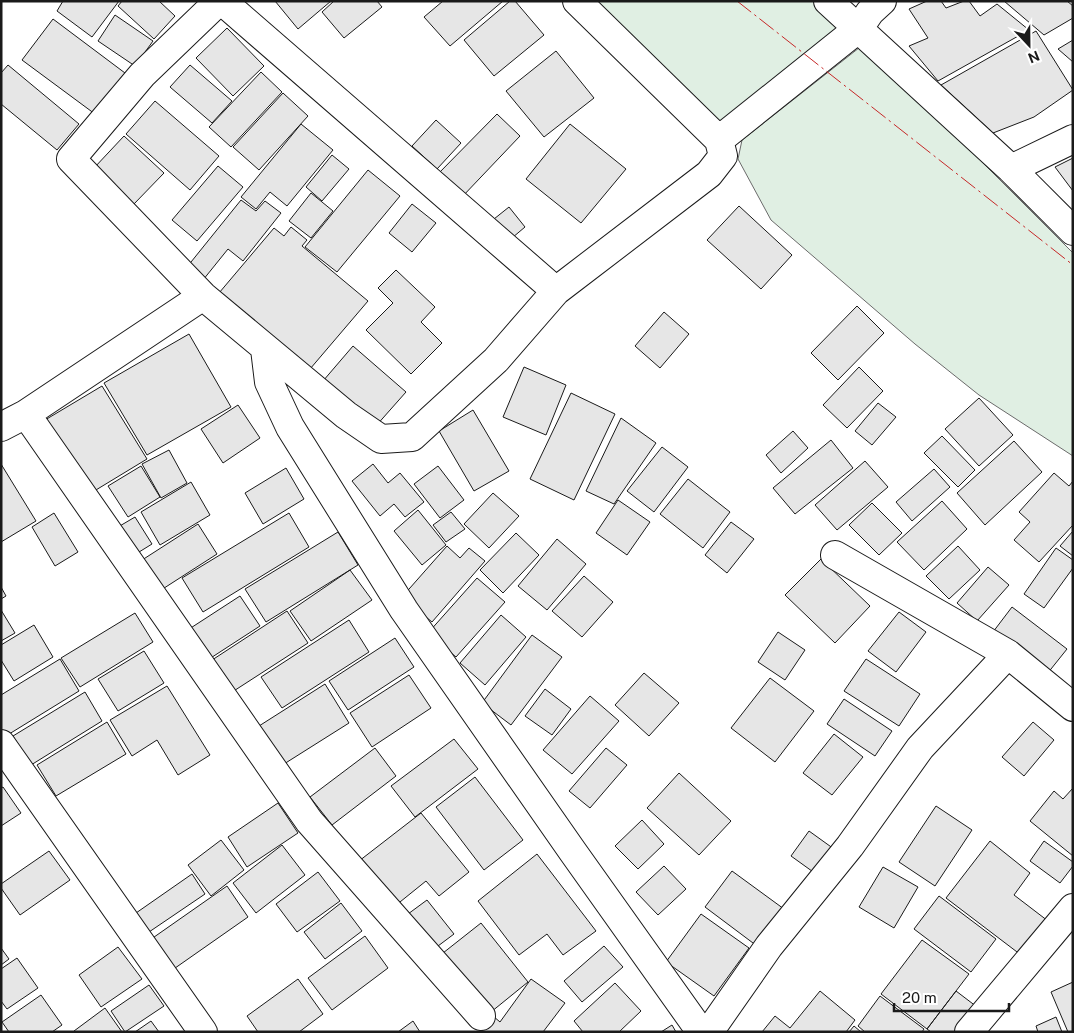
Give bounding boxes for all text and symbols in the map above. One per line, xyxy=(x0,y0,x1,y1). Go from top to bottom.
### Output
north arrow xyxy=(1004,20,1054,70)
text: N xyxy=(1026,48,1042,67)
scale bar xyxy=(894,980,1009,1012)
text: 20 m xyxy=(902,989,937,1006)

